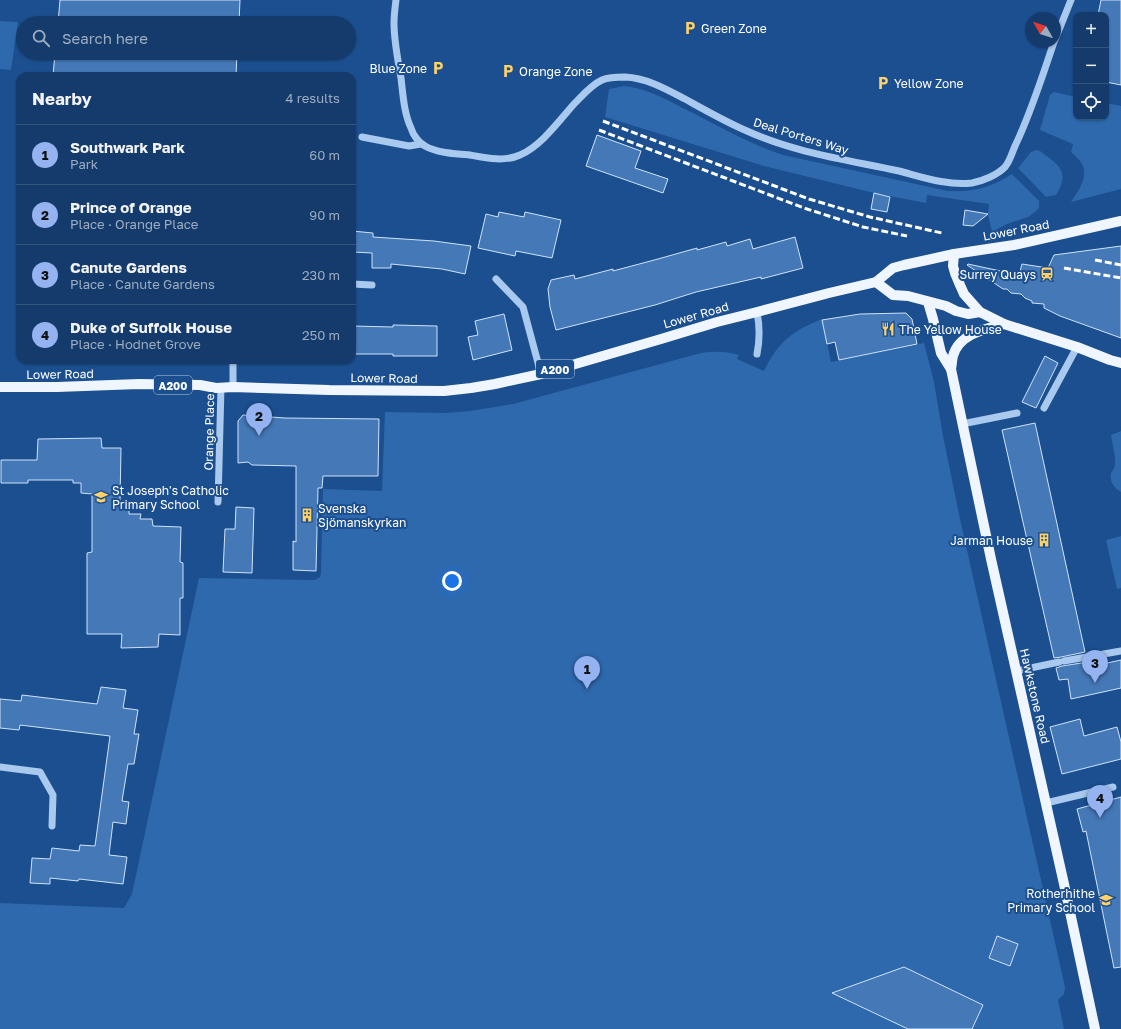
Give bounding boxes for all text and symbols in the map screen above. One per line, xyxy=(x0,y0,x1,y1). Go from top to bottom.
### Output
north arrow xyxy=(1025,12,1061,48)
map controls xyxy=(1073,12,1109,120)
button: + xyxy=(1073,12,1109,48)
search box xyxy=(16,16,356,60)
parking icon: Green Zone xyxy=(682,20,698,36)
place label: Green Zone xyxy=(701,21,767,36)
icon: search xyxy=(30,27,52,49)
text: Search here xyxy=(62,29,148,47)
button: − xyxy=(1073,48,1109,84)
parking icon: Blue Zone xyxy=(430,60,446,76)
place label: Blue Zone xyxy=(369,61,427,76)
parking icon: Orange Zone xyxy=(500,63,516,79)
place label: Orange Zone xyxy=(519,64,592,79)
parking icon: Yellow Zone xyxy=(875,75,891,91)
place label: Yellow Zone xyxy=(894,76,964,91)
button: locate xyxy=(1073,84,1109,120)
text: Nearby xyxy=(32,88,92,109)
text: 4 results xyxy=(286,90,340,106)
street label: Deal Porters Way xyxy=(751,114,851,158)
text: Southwark Park xyxy=(70,138,185,156)
text: 1 xyxy=(42,147,48,163)
text: 60 m xyxy=(309,147,340,163)
text: Park xyxy=(70,156,98,172)
text: Prince of Orange xyxy=(70,198,192,216)
text: 2 xyxy=(41,207,49,223)
text: 90 m xyxy=(309,207,340,223)
text: Place · Orange Place xyxy=(70,216,198,232)
street label: Lower Road xyxy=(981,216,1051,244)
text: Canute Gardens xyxy=(70,258,187,276)
station icon: Surrey Quays xyxy=(1039,266,1055,282)
text: 3 xyxy=(41,267,49,283)
text: 230 m xyxy=(302,267,340,283)
place label: Surrey Quays xyxy=(960,267,1036,282)
text: Place · Canute Gardens xyxy=(70,276,215,292)
street label: Lower Road xyxy=(662,298,730,332)
text: Duke of Suffolk House xyxy=(70,318,232,336)
restaurant icon: The Yellow House xyxy=(880,321,896,337)
place label: The Yellow House xyxy=(899,322,1002,337)
text: 4 xyxy=(41,327,49,343)
text: 250 m xyxy=(302,327,340,343)
text: Place · Hodnet Grove xyxy=(70,336,201,352)
road number: A200 xyxy=(536,360,574,378)
street label: Lower Road xyxy=(26,366,94,382)
street label: Lower Road xyxy=(350,370,418,386)
road number: A200 xyxy=(154,376,192,394)
street label: Orange Place xyxy=(201,393,217,471)
pin: 2 xyxy=(246,403,272,436)
place label: St Joseph's Catholic Primary School xyxy=(112,483,229,512)
school or university icon: St Joseph's Catholic Primary School xyxy=(93,489,109,505)
place label: Svenska Sjömanskyrkan xyxy=(318,501,406,530)
building icon: Svenska Sjömanskyrkan xyxy=(299,507,315,523)
building icon: Jarman House xyxy=(1036,532,1052,548)
place label: Jarman House xyxy=(950,533,1033,548)
your location xyxy=(442,571,462,591)
street label: Hawkstone Road xyxy=(1017,647,1053,745)
pin: 3 xyxy=(1082,650,1108,683)
pin: 1 xyxy=(574,656,600,689)
pin: 4 xyxy=(1087,785,1113,818)
place label: Rotherhithe Primary School xyxy=(1007,886,1095,915)
school or university icon: Rotherhithe Primary School xyxy=(1098,892,1114,908)

